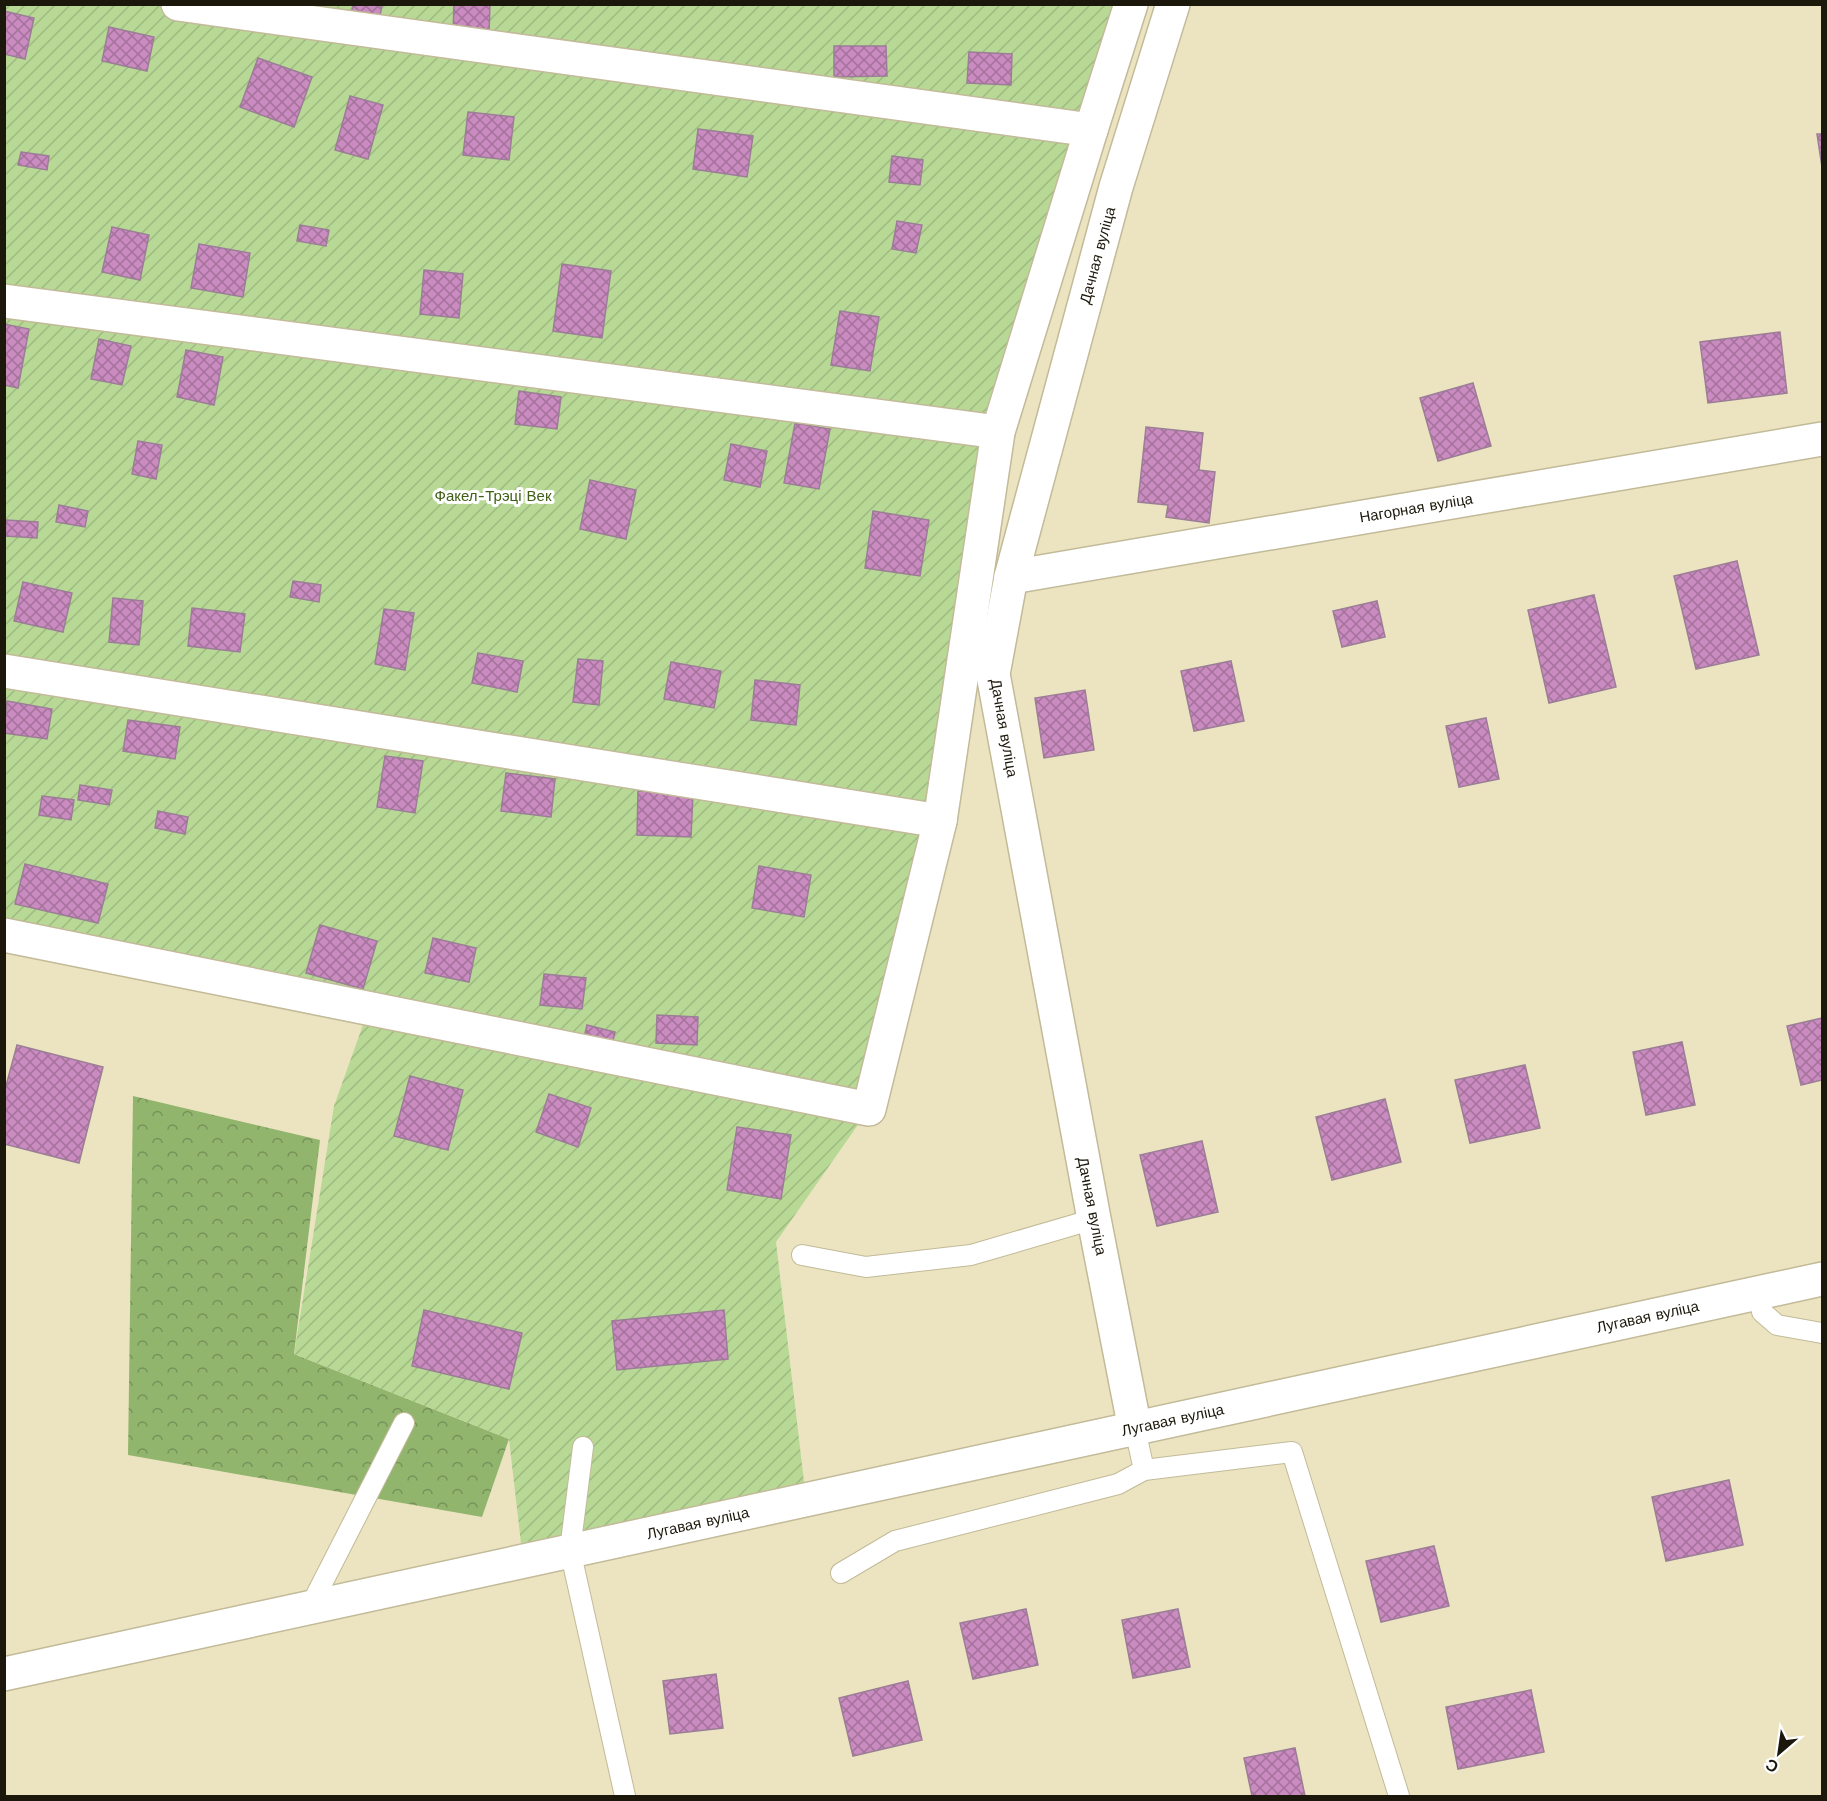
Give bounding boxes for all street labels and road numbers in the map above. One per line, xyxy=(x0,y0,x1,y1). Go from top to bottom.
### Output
street label: Дачная вуліца xyxy=(1076,204,1119,306)
street label: Нагорная вуліца xyxy=(1358,489,1475,527)
street label: Дачная вуліца xyxy=(986,677,1022,779)
street label: Дачная вуліца xyxy=(1074,1155,1110,1257)
street label: Лугавая вуліца xyxy=(1595,1297,1701,1337)
street label: Лугавая вуліца xyxy=(1120,1400,1226,1440)
street label: Лугавая вуліца xyxy=(645,1503,751,1543)

